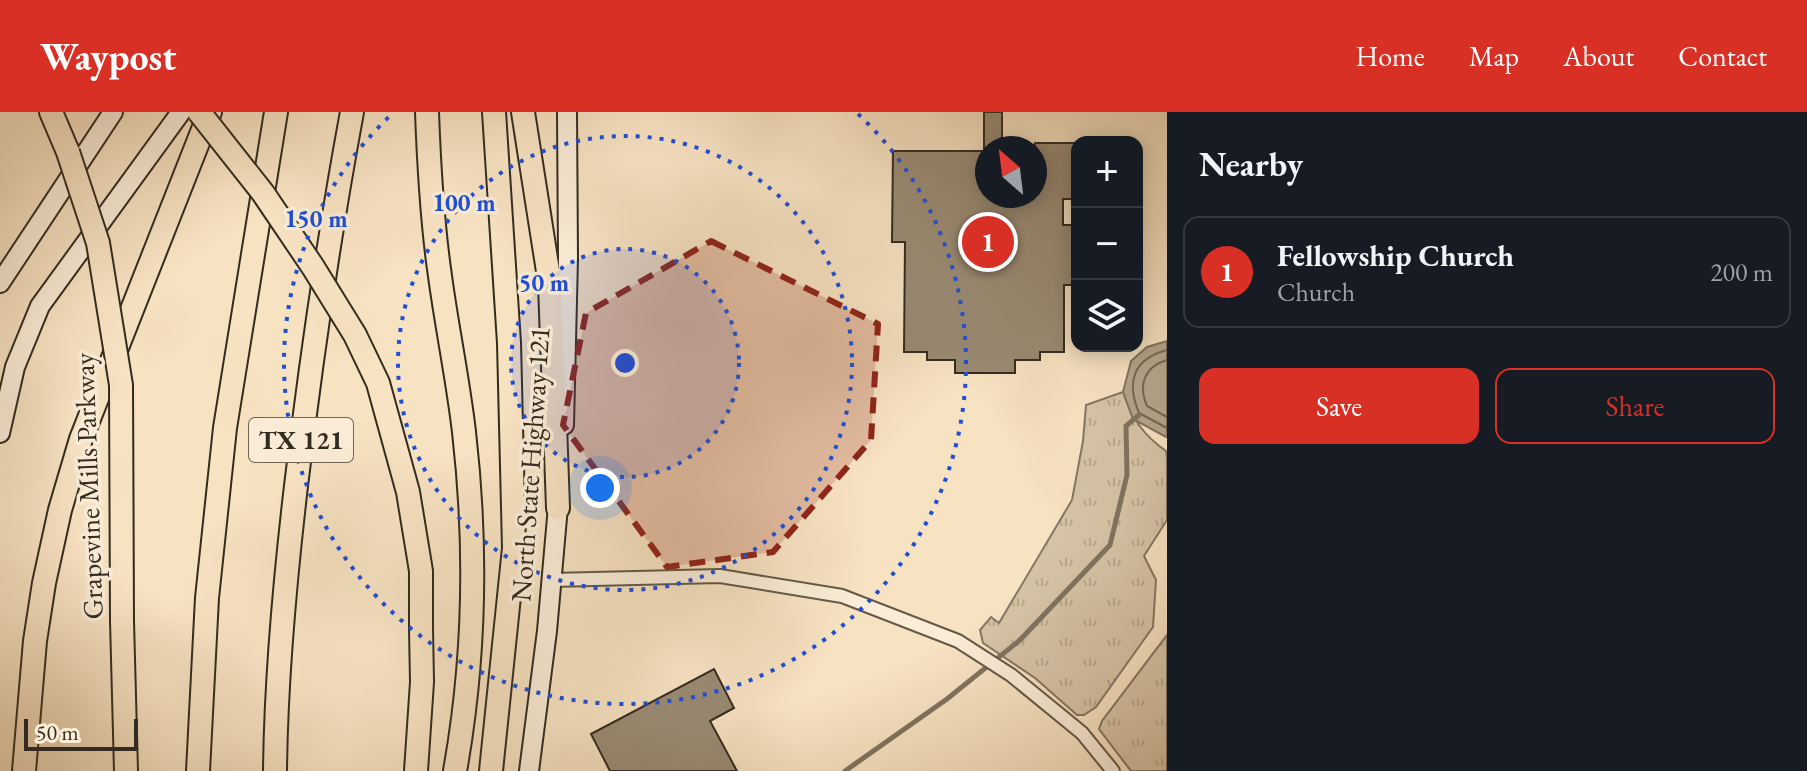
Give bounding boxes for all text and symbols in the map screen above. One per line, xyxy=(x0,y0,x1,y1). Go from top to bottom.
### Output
text: Waypost xyxy=(40,32,177,81)
text: Home xyxy=(1355,38,1425,74)
text: Map xyxy=(1469,38,1519,74)
text: About xyxy=(1563,38,1634,74)
text: Contact xyxy=(1678,38,1767,74)
north arrow xyxy=(975,136,1047,208)
map controls xyxy=(1071,136,1143,352)
button: + xyxy=(1071,136,1143,208)
text: Nearby xyxy=(1199,142,1303,186)
text: 100 m xyxy=(432,187,496,218)
text: 150 m xyxy=(284,203,348,234)
button: − xyxy=(1071,208,1143,280)
pin: 1 xyxy=(962,212,1014,272)
text: Fellowship Church xyxy=(1277,236,1514,275)
text: 1 xyxy=(1220,255,1234,289)
text: 200 m xyxy=(1710,255,1773,289)
text: 50 m xyxy=(519,267,569,298)
text: Church xyxy=(1277,275,1355,309)
button: layers xyxy=(1071,280,1143,352)
street label: North State Highway 121 xyxy=(502,325,558,603)
centre of rings xyxy=(611,349,639,377)
street label: Grapevine Mills Parkway xyxy=(65,351,111,620)
button: Save xyxy=(1199,368,1479,444)
button: Share xyxy=(1495,368,1775,444)
road number: TX 121 xyxy=(249,418,353,462)
your location xyxy=(580,468,620,508)
scale bar xyxy=(24,715,138,751)
text: 50 m xyxy=(36,718,79,747)

